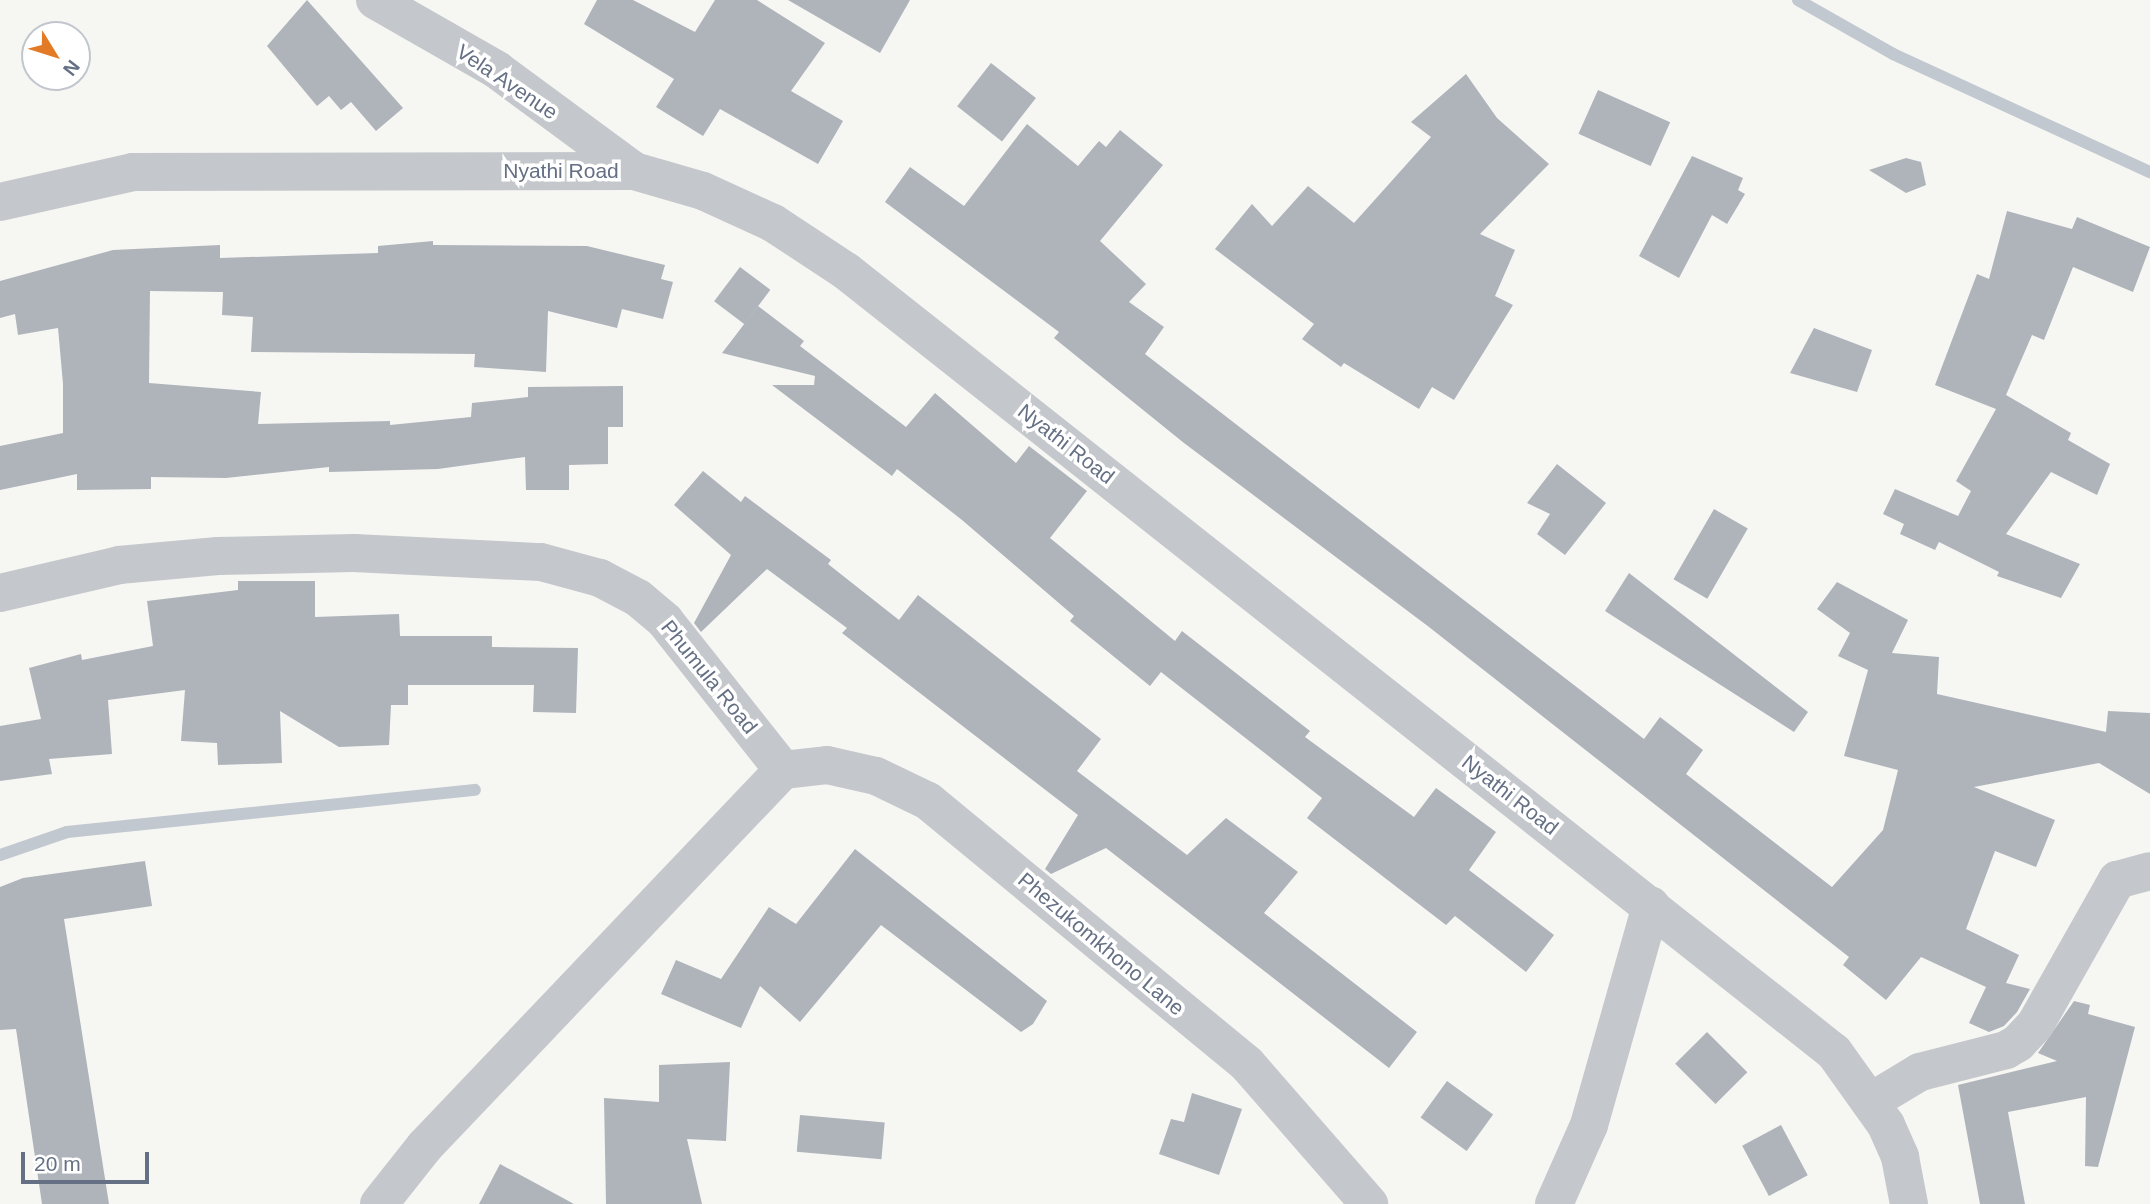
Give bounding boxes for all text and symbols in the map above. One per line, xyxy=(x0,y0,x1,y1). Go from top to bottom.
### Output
north arrow xyxy=(21,21,91,91)
street label: Vela Avenue xyxy=(451,39,563,125)
text: N xyxy=(59,56,84,80)
street label: Nyathi Road xyxy=(503,158,619,184)
street label: Nyathi Road xyxy=(1013,398,1119,490)
street label: Phumula Road xyxy=(655,615,763,739)
street label: Nyathi Road xyxy=(1457,749,1563,841)
street label: Phezukomkhono Lane xyxy=(1013,867,1189,1021)
scale bar xyxy=(24,1138,152,1182)
text: 20 m xyxy=(34,1152,81,1175)

